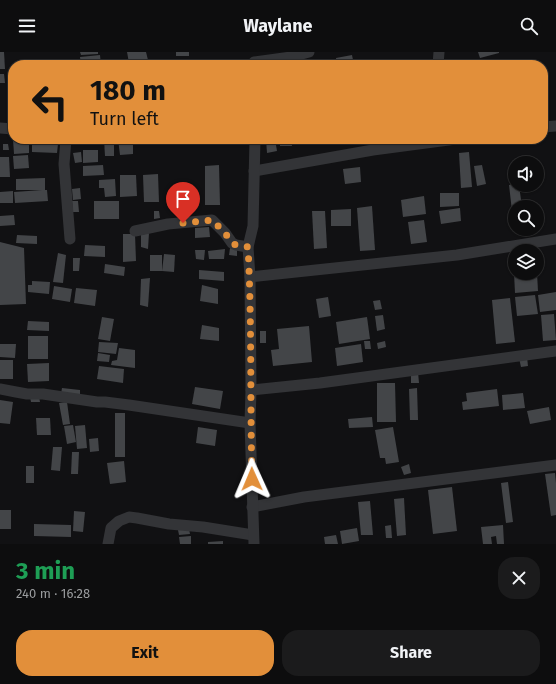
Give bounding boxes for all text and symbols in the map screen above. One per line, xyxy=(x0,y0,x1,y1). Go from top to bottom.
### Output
icon: menu xyxy=(16,15,38,37)
text: Waylane xyxy=(243,15,313,37)
icon: search xyxy=(518,15,540,37)
text: 180 m xyxy=(90,74,166,107)
icon: left xyxy=(24,76,76,128)
text: Turn left xyxy=(90,108,159,130)
map controls xyxy=(508,156,544,280)
button: sound xyxy=(508,156,544,192)
pin xyxy=(166,182,200,223)
icon: arrive xyxy=(172,188,194,210)
button: search xyxy=(508,200,544,236)
button: layers xyxy=(508,244,544,280)
position arrow xyxy=(231,458,273,500)
text: 3 min xyxy=(16,557,75,585)
button: close xyxy=(498,557,540,599)
text: 240 m · 16:28 xyxy=(16,586,90,601)
button: Exit xyxy=(16,630,274,676)
button: Share xyxy=(282,630,540,676)

